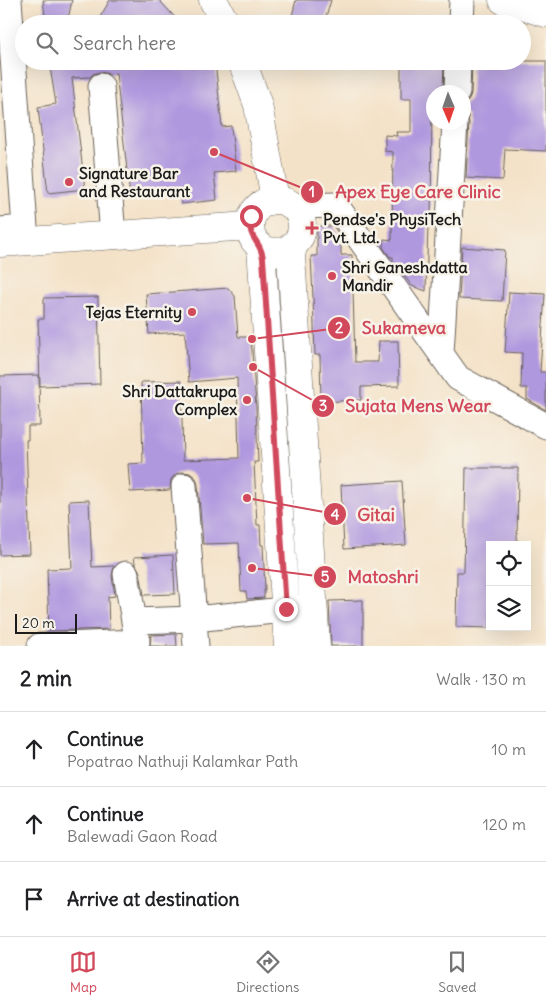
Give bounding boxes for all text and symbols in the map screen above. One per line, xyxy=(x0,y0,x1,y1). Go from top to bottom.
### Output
search box xyxy=(15,15,531,70)
icon: search xyxy=(33,29,61,57)
text: Search here xyxy=(73,31,176,55)
north arrow xyxy=(426,85,471,130)
place label: Signature Bar and Restaurant xyxy=(79,163,191,201)
callout: Apex Eye Care Clinic xyxy=(300,175,510,208)
marker: Signature Bar and Restaurant xyxy=(63,176,75,188)
text: Apex Eye Care Clinic xyxy=(335,180,501,203)
text: 1 xyxy=(309,182,315,201)
route start xyxy=(240,205,263,228)
place label: Pendse's PhysiTech Pvt. Ltd. xyxy=(323,209,461,247)
marker: Pendse's PhysiTech Pvt. Ltd. xyxy=(305,221,319,235)
place label: Shri Ganeshdatta Mandir xyxy=(342,257,468,295)
marker: Shri Ganeshdatta Mandir xyxy=(326,270,338,282)
place label: Tejas Eternity xyxy=(85,302,182,323)
marker: Tejas Eternity xyxy=(186,306,198,318)
callout: Sukameva xyxy=(327,311,456,344)
text: Sukameva xyxy=(362,316,446,339)
text: 2 xyxy=(335,318,343,337)
place label: Shri Dattakrupa Complex xyxy=(122,381,237,420)
callout: Sujata Mens Wear xyxy=(310,389,501,422)
marker: Shri Dattakrupa Complex xyxy=(241,394,253,406)
text: Sujata Mens Wear xyxy=(345,394,491,417)
text: 3 xyxy=(319,396,327,415)
callout: Gitai xyxy=(322,498,405,531)
text: Gitai xyxy=(357,503,395,526)
text: 4 xyxy=(331,505,340,524)
map controls xyxy=(486,541,531,631)
button: locate xyxy=(486,541,531,586)
callout: Matoshri xyxy=(313,561,429,594)
text: Matoshri xyxy=(348,565,418,588)
text: 5 xyxy=(321,567,330,586)
button: layers xyxy=(486,586,531,631)
route end xyxy=(275,598,298,621)
scale bar xyxy=(15,611,78,634)
text: 20 m xyxy=(22,614,55,632)
text: 2 min xyxy=(20,665,72,692)
text: Walk · 130 m xyxy=(436,669,526,689)
text: Continue xyxy=(67,727,144,751)
icon: ahead xyxy=(20,735,48,763)
text: 10 m xyxy=(491,739,526,759)
text: Popatrao Nathuji Kalamkar Path xyxy=(67,751,298,771)
text: Continue xyxy=(67,802,144,826)
icon: ahead xyxy=(20,810,48,838)
text: 120 m xyxy=(483,814,526,834)
text: Balewadi Gaon Road xyxy=(67,826,217,846)
icon: arrive xyxy=(20,885,48,913)
text: Arrive at destination xyxy=(67,887,240,911)
tab: Map xyxy=(69,948,97,996)
tab: Directions xyxy=(236,948,299,996)
tab: Saved xyxy=(438,948,477,996)

